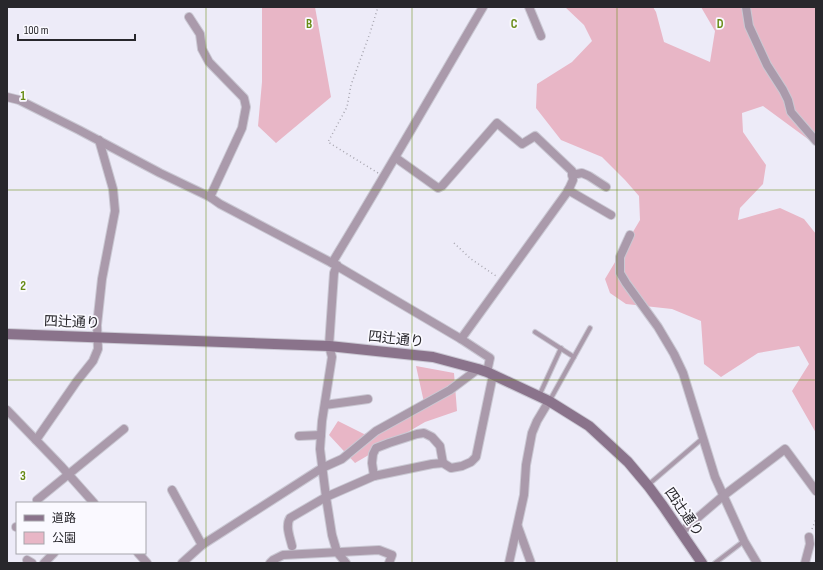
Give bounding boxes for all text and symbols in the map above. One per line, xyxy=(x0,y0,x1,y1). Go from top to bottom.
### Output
scale bar xyxy=(18,16,135,42)
text: B xyxy=(306,16,312,32)
text: C xyxy=(511,16,518,32)
text: D xyxy=(717,16,724,32)
text: 100 m xyxy=(24,23,49,38)
text: 1 xyxy=(20,88,26,104)
text: 2 xyxy=(20,278,26,294)
street label: 四辻通り xyxy=(44,313,100,331)
street label: 四辻通り xyxy=(367,328,425,350)
text: 3 xyxy=(20,468,26,484)
street label: 四辻通り xyxy=(661,484,707,540)
legend xyxy=(16,502,146,554)
text: 道路 xyxy=(52,511,76,526)
text: 公園 xyxy=(52,531,76,546)

